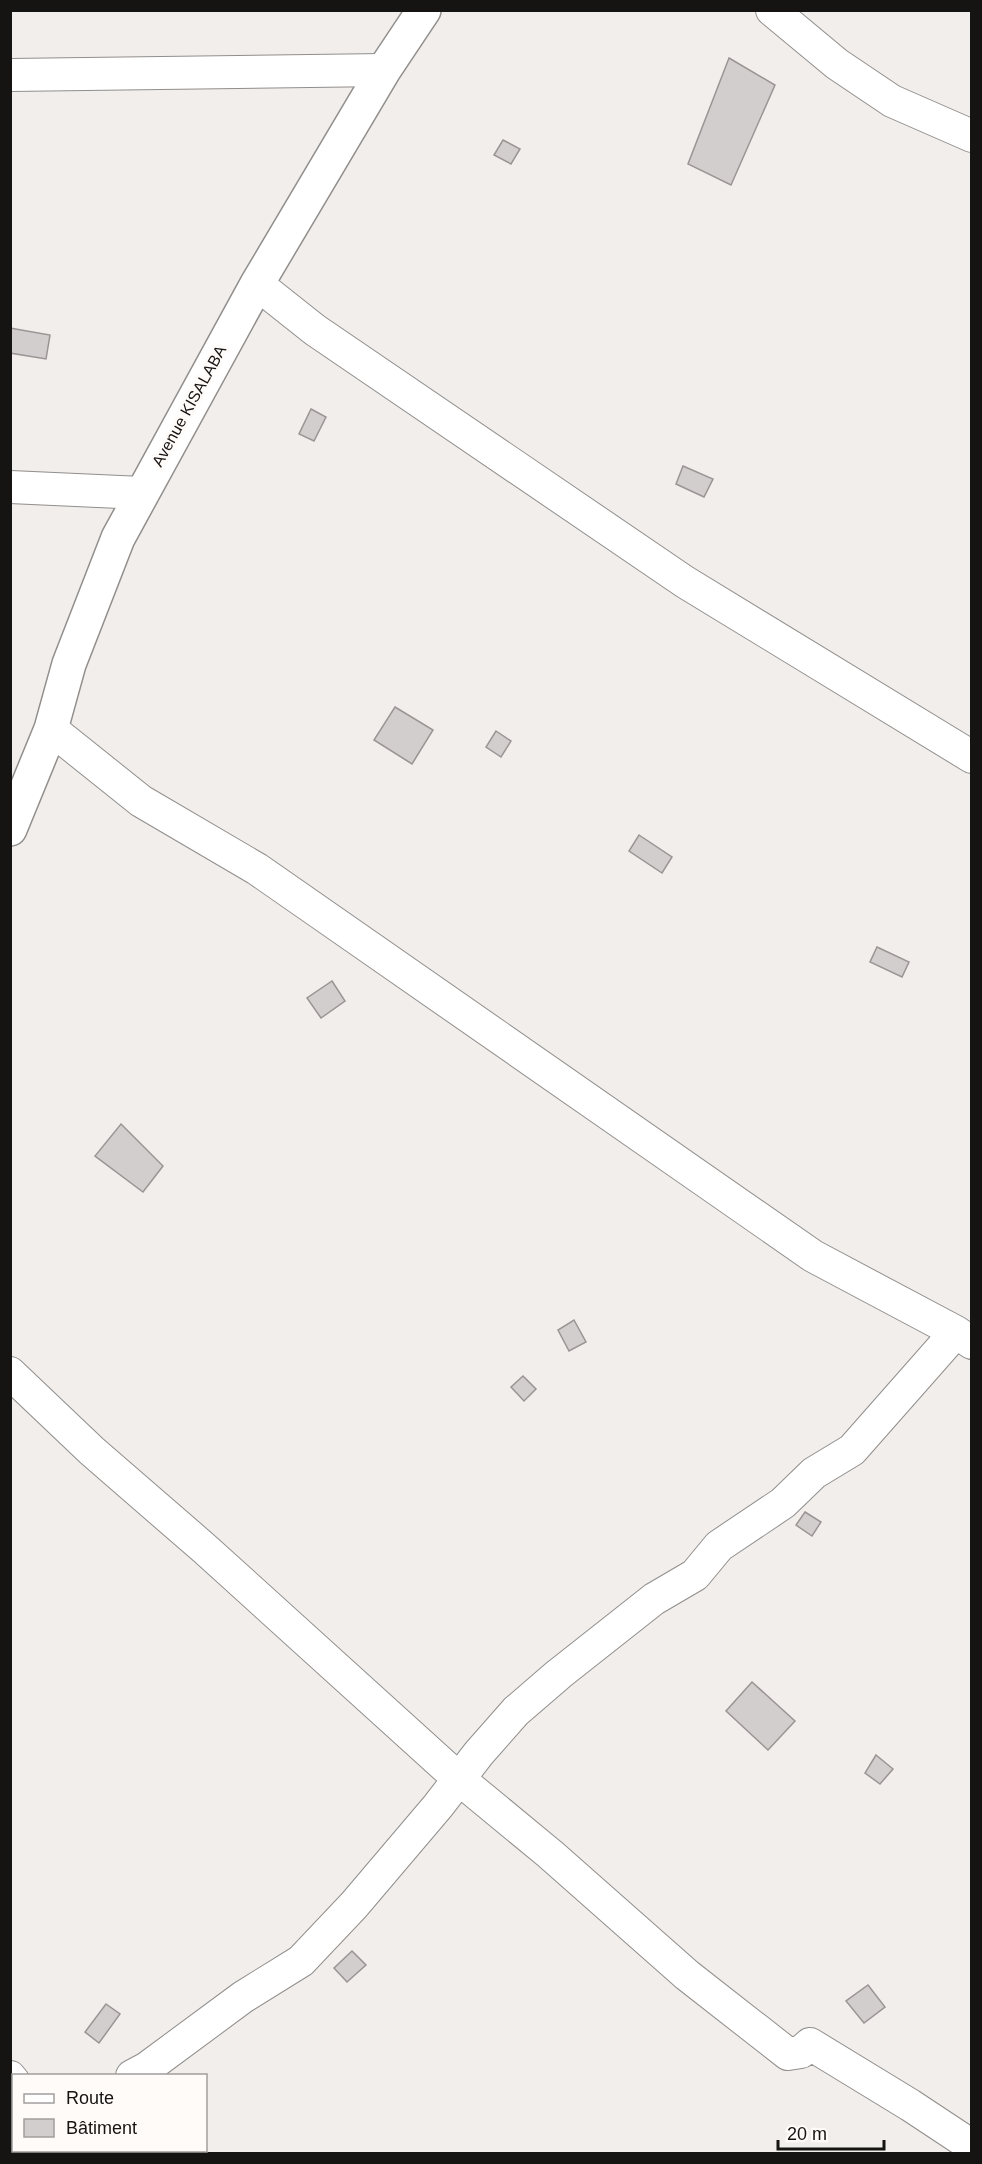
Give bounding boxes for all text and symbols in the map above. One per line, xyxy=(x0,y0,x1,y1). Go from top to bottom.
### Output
street label: Avenue KISALABA xyxy=(149,342,230,470)
legend xyxy=(12,2074,207,2152)
text: Route xyxy=(66,2088,114,2108)
scale bar xyxy=(778,2113,884,2151)
text: Bâtiment xyxy=(66,2118,137,2138)
text: 20 m xyxy=(787,2124,827,2144)

